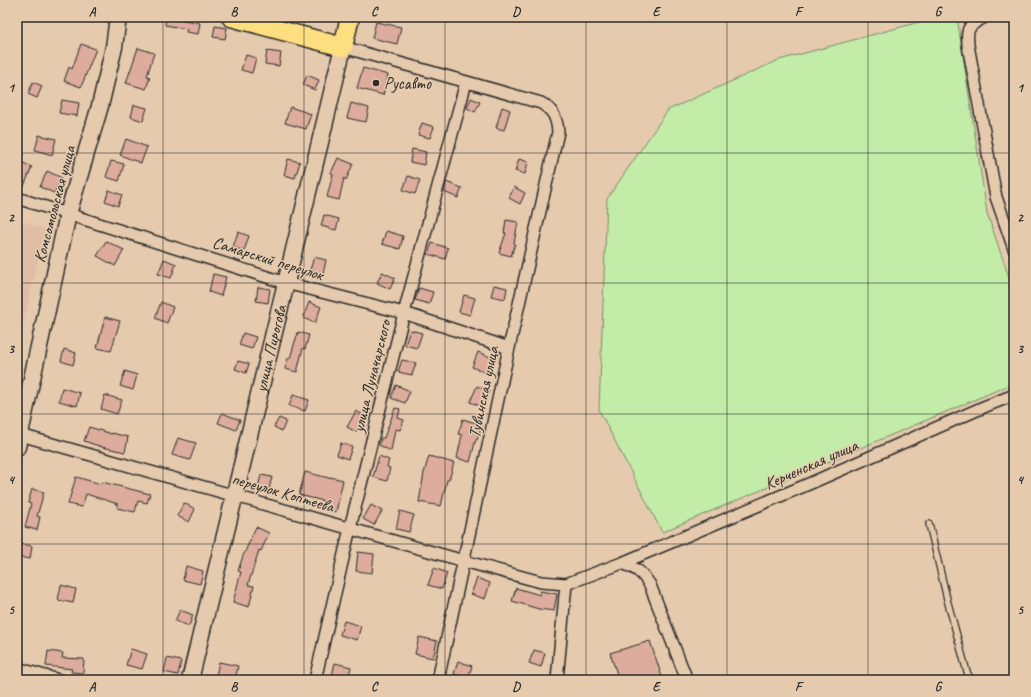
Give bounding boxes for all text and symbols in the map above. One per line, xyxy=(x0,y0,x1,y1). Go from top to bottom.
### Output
text: A xyxy=(89,4,97,20)
text: B xyxy=(231,4,239,20)
text: C xyxy=(371,4,379,20)
text: D xyxy=(512,4,521,20)
text: E xyxy=(653,4,662,20)
text: F xyxy=(795,4,804,20)
text: G xyxy=(935,4,943,20)
place label: Русавто xyxy=(384,73,432,94)
marker: Русавто xyxy=(371,78,381,88)
text: 1 xyxy=(8,80,16,96)
text: 1 xyxy=(1017,80,1025,96)
street label: Комсомольская улица xyxy=(29,142,80,265)
text: 2 xyxy=(8,210,15,226)
text: 2 xyxy=(1017,210,1024,226)
street label: Самарский переулок xyxy=(210,232,327,286)
street label: улица Пирогова xyxy=(250,301,292,395)
street label: улица Луначарского xyxy=(347,316,396,435)
text: 3 xyxy=(8,341,15,357)
text: 3 xyxy=(1017,341,1024,357)
street label: Тувинская улица xyxy=(464,343,504,440)
street label: Керченская улица xyxy=(761,434,862,494)
street label: переулок Коптеева xyxy=(230,468,337,517)
text: 4 xyxy=(8,472,16,488)
text: 4 xyxy=(1017,472,1025,488)
text: 5 xyxy=(8,602,15,618)
text: 5 xyxy=(1017,602,1024,618)
text: A xyxy=(89,679,97,695)
text: B xyxy=(231,679,239,695)
text: C xyxy=(371,679,379,695)
text: D xyxy=(512,679,521,695)
text: E xyxy=(653,679,662,695)
text: F xyxy=(795,679,804,695)
text: G xyxy=(935,679,943,695)

